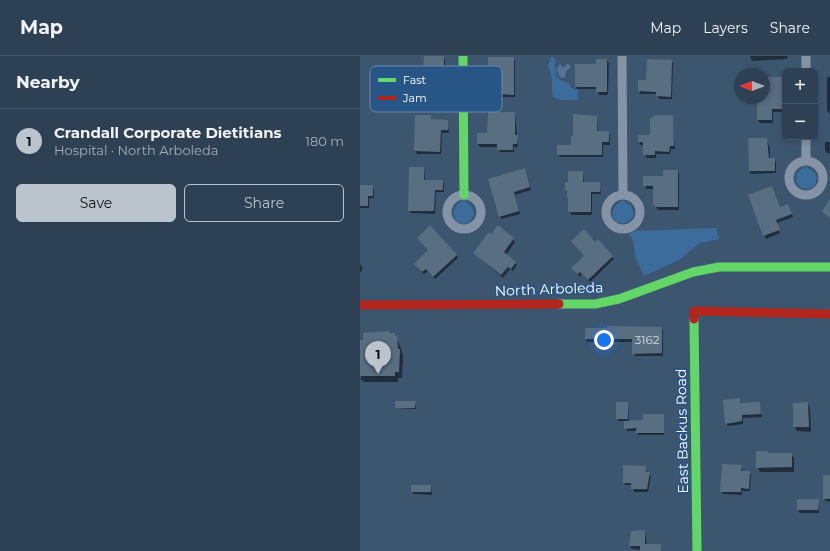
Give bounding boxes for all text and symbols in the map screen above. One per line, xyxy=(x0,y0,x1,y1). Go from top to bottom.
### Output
text: Map xyxy=(20,16,63,39)
text: Map xyxy=(650,19,681,37)
text: Layers xyxy=(703,19,748,37)
text: Share xyxy=(770,19,810,37)
legend xyxy=(370,66,502,112)
north arrow xyxy=(734,68,770,104)
map controls xyxy=(782,68,818,140)
button: + xyxy=(782,68,818,104)
text: Nearby xyxy=(16,72,80,92)
text: Fast xyxy=(403,73,427,87)
text: Jam xyxy=(402,91,427,105)
button: − xyxy=(782,104,818,140)
text: Crandall Corporate Dietitians xyxy=(54,123,281,142)
text: 1 xyxy=(26,133,32,149)
text: 180 m xyxy=(305,133,344,149)
text: Hospital · North Arboleda xyxy=(54,142,218,158)
button: Save xyxy=(16,184,176,222)
button: Share xyxy=(184,184,344,222)
street label: North Arboleda xyxy=(494,278,604,300)
your location xyxy=(594,330,614,350)
house number: 3162 xyxy=(634,332,660,347)
pin: 1 xyxy=(365,341,391,374)
street label: East Backus Road xyxy=(672,368,692,494)

